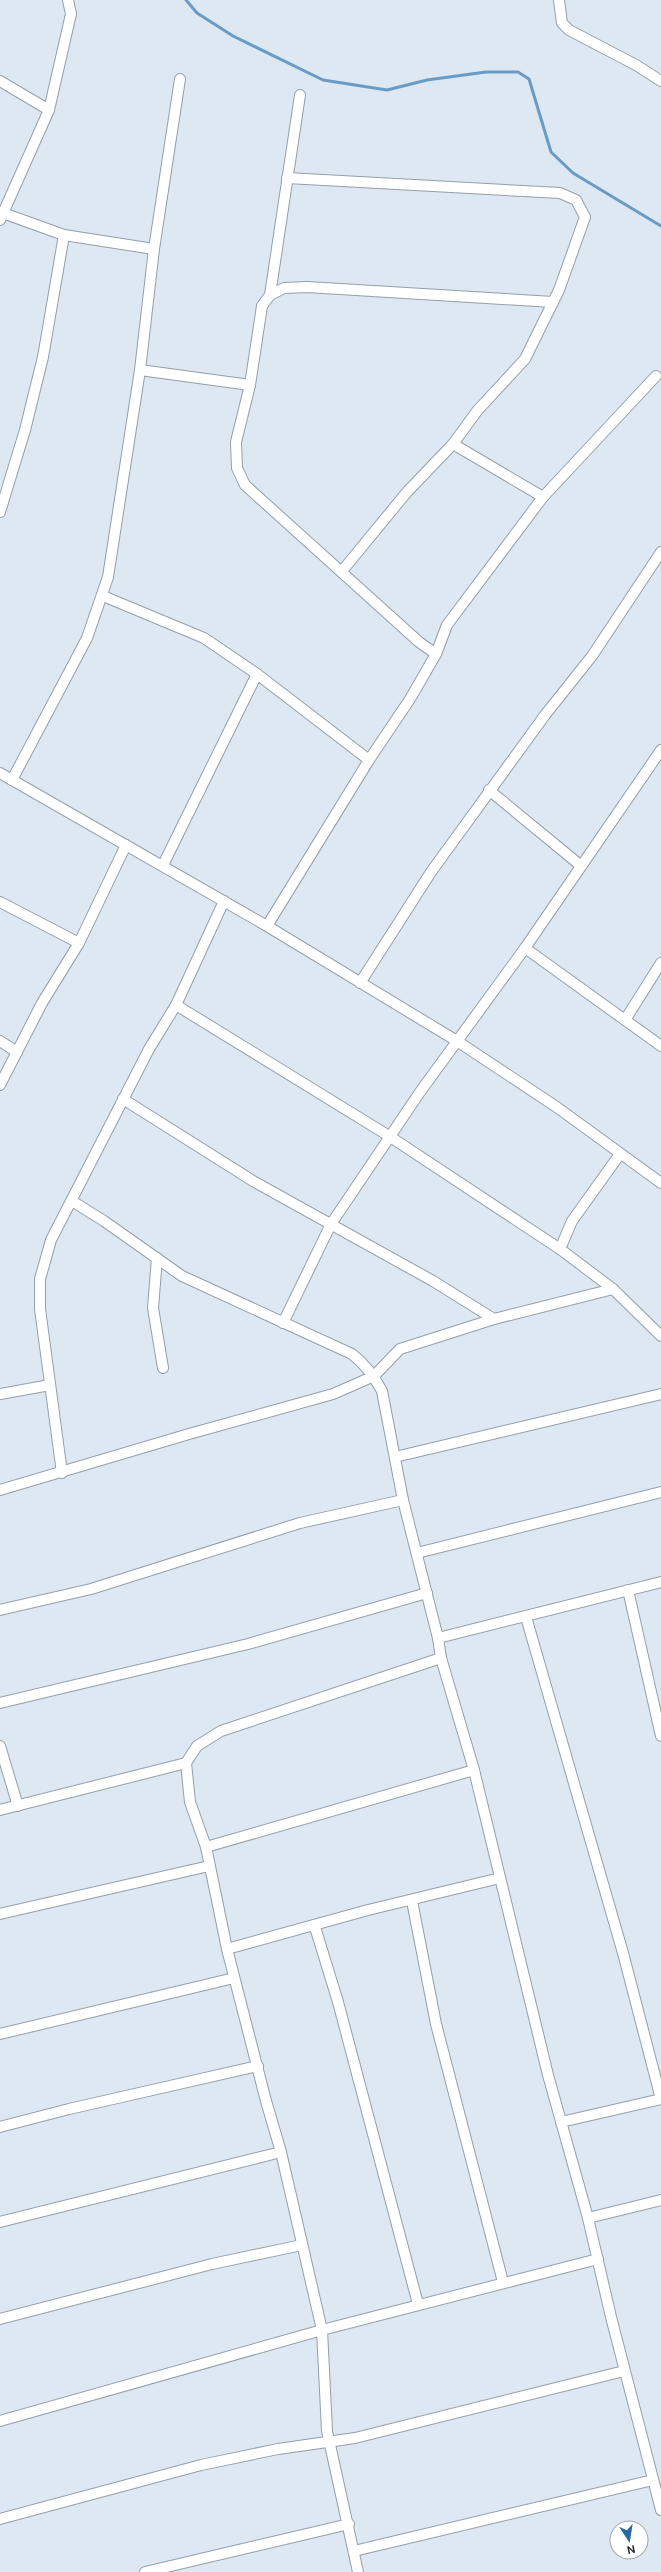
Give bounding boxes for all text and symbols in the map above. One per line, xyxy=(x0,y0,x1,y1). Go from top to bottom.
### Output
north arrow xyxy=(609,2520,649,2560)
text: N xyxy=(626,2542,636,2557)

